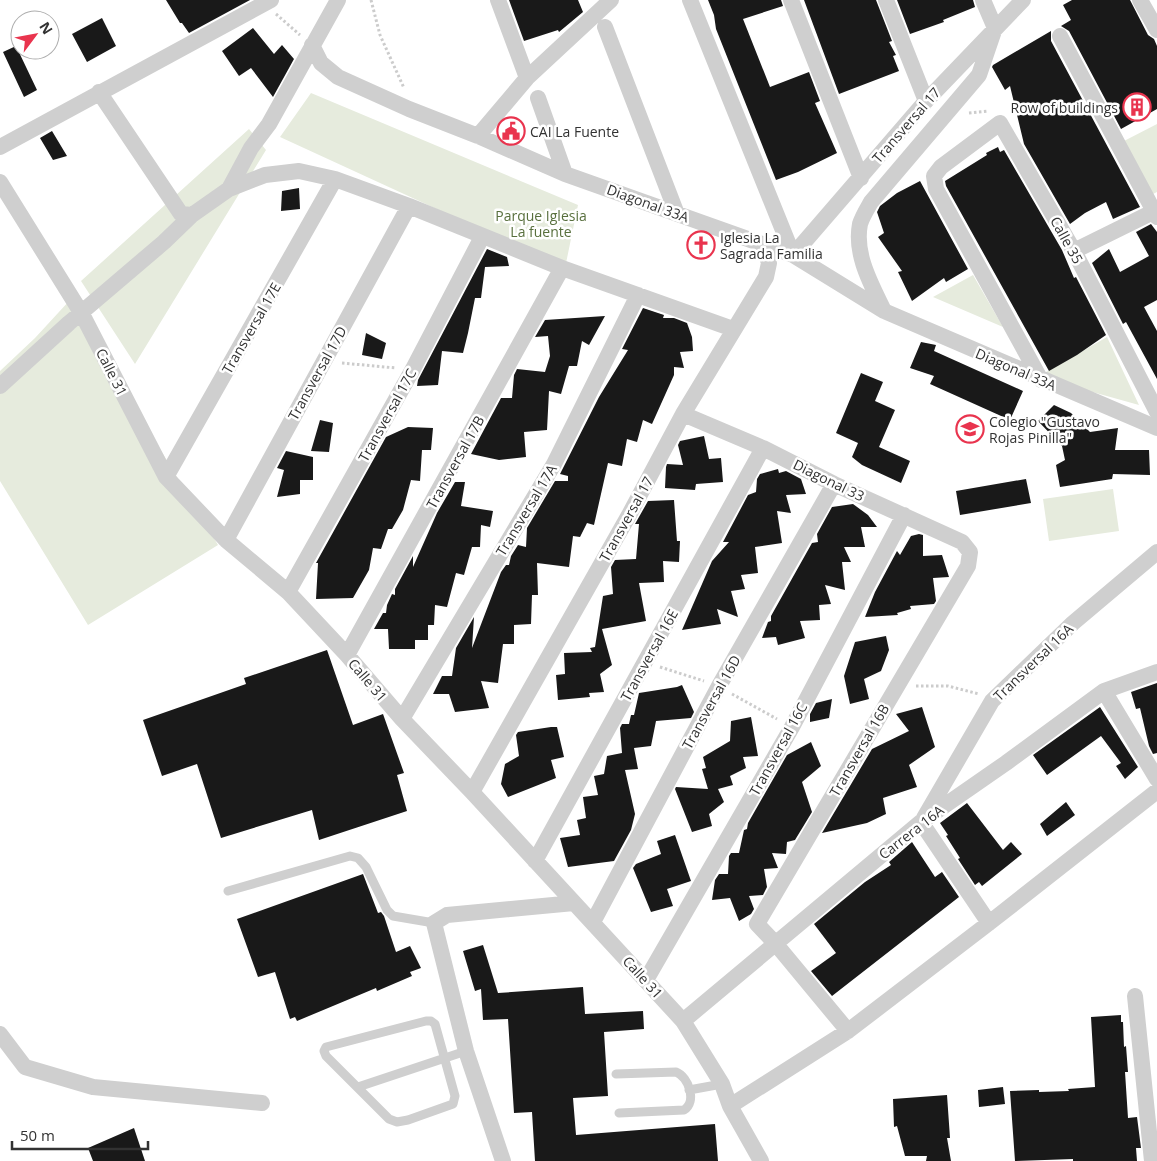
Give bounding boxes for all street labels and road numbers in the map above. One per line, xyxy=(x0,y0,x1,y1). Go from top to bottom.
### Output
street label: Transversal 17 xyxy=(868,83,944,167)
street label: Diagonal 33A xyxy=(604,179,692,227)
street label: Calle 35 xyxy=(1046,213,1088,267)
street label: Transversal 17E xyxy=(217,279,285,377)
street label: Transversal 17D xyxy=(283,323,351,423)
street label: Diagonal 33A xyxy=(973,343,1059,395)
street label: Calle 31 xyxy=(92,345,132,399)
street label: Transversal 17C xyxy=(354,365,420,465)
street label: Transversal 17B xyxy=(422,412,488,512)
street label: Diagonal 33 xyxy=(790,455,868,505)
street label: Transversal 17A xyxy=(491,461,561,559)
street label: Transversal 17 xyxy=(595,473,657,565)
street label: Transversal 16E xyxy=(616,606,682,704)
street label: Transversal 16A xyxy=(989,619,1077,705)
street label: Transversal 16D xyxy=(677,652,745,752)
street label: Calle 31 xyxy=(344,654,392,706)
street label: Transversal 16C xyxy=(745,699,811,799)
street label: Transversal 16B xyxy=(825,700,893,800)
street label: Carrera 16A xyxy=(874,800,948,863)
street label: Calle 31 xyxy=(619,952,667,1002)

